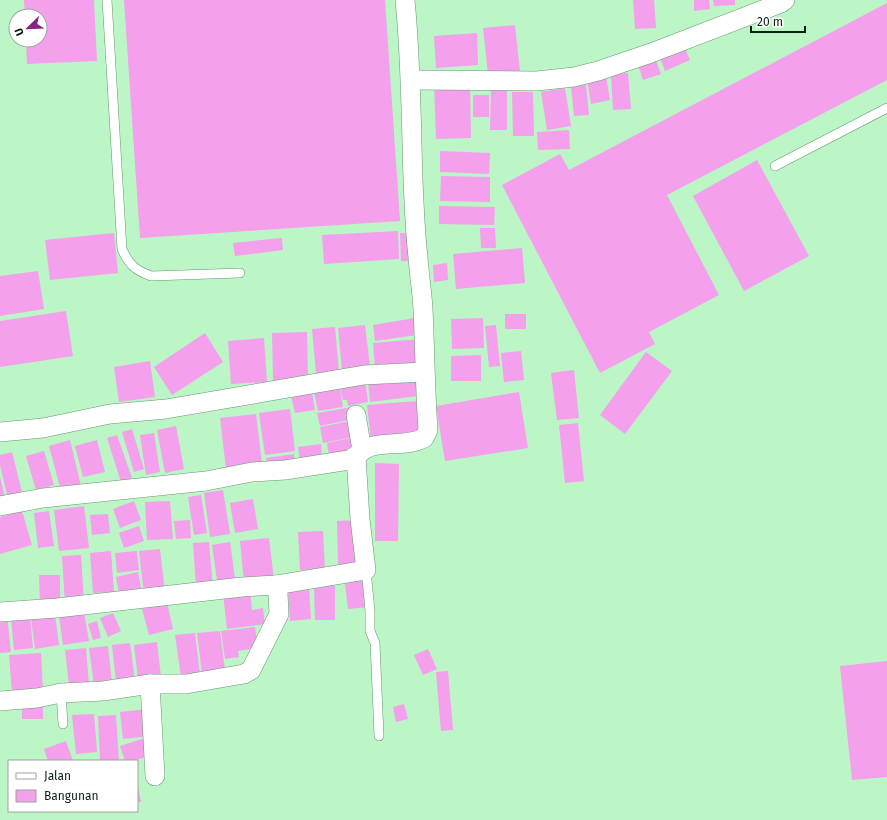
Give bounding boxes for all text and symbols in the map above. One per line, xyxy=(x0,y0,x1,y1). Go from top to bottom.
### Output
north arrow xyxy=(8,8,48,48)
scale bar xyxy=(751,8,805,34)
text: 20 m xyxy=(757,15,783,29)
text: U xyxy=(12,26,27,38)
legend xyxy=(8,760,138,812)
text: Jalan xyxy=(44,769,71,783)
text: Bangunan xyxy=(44,789,99,803)

